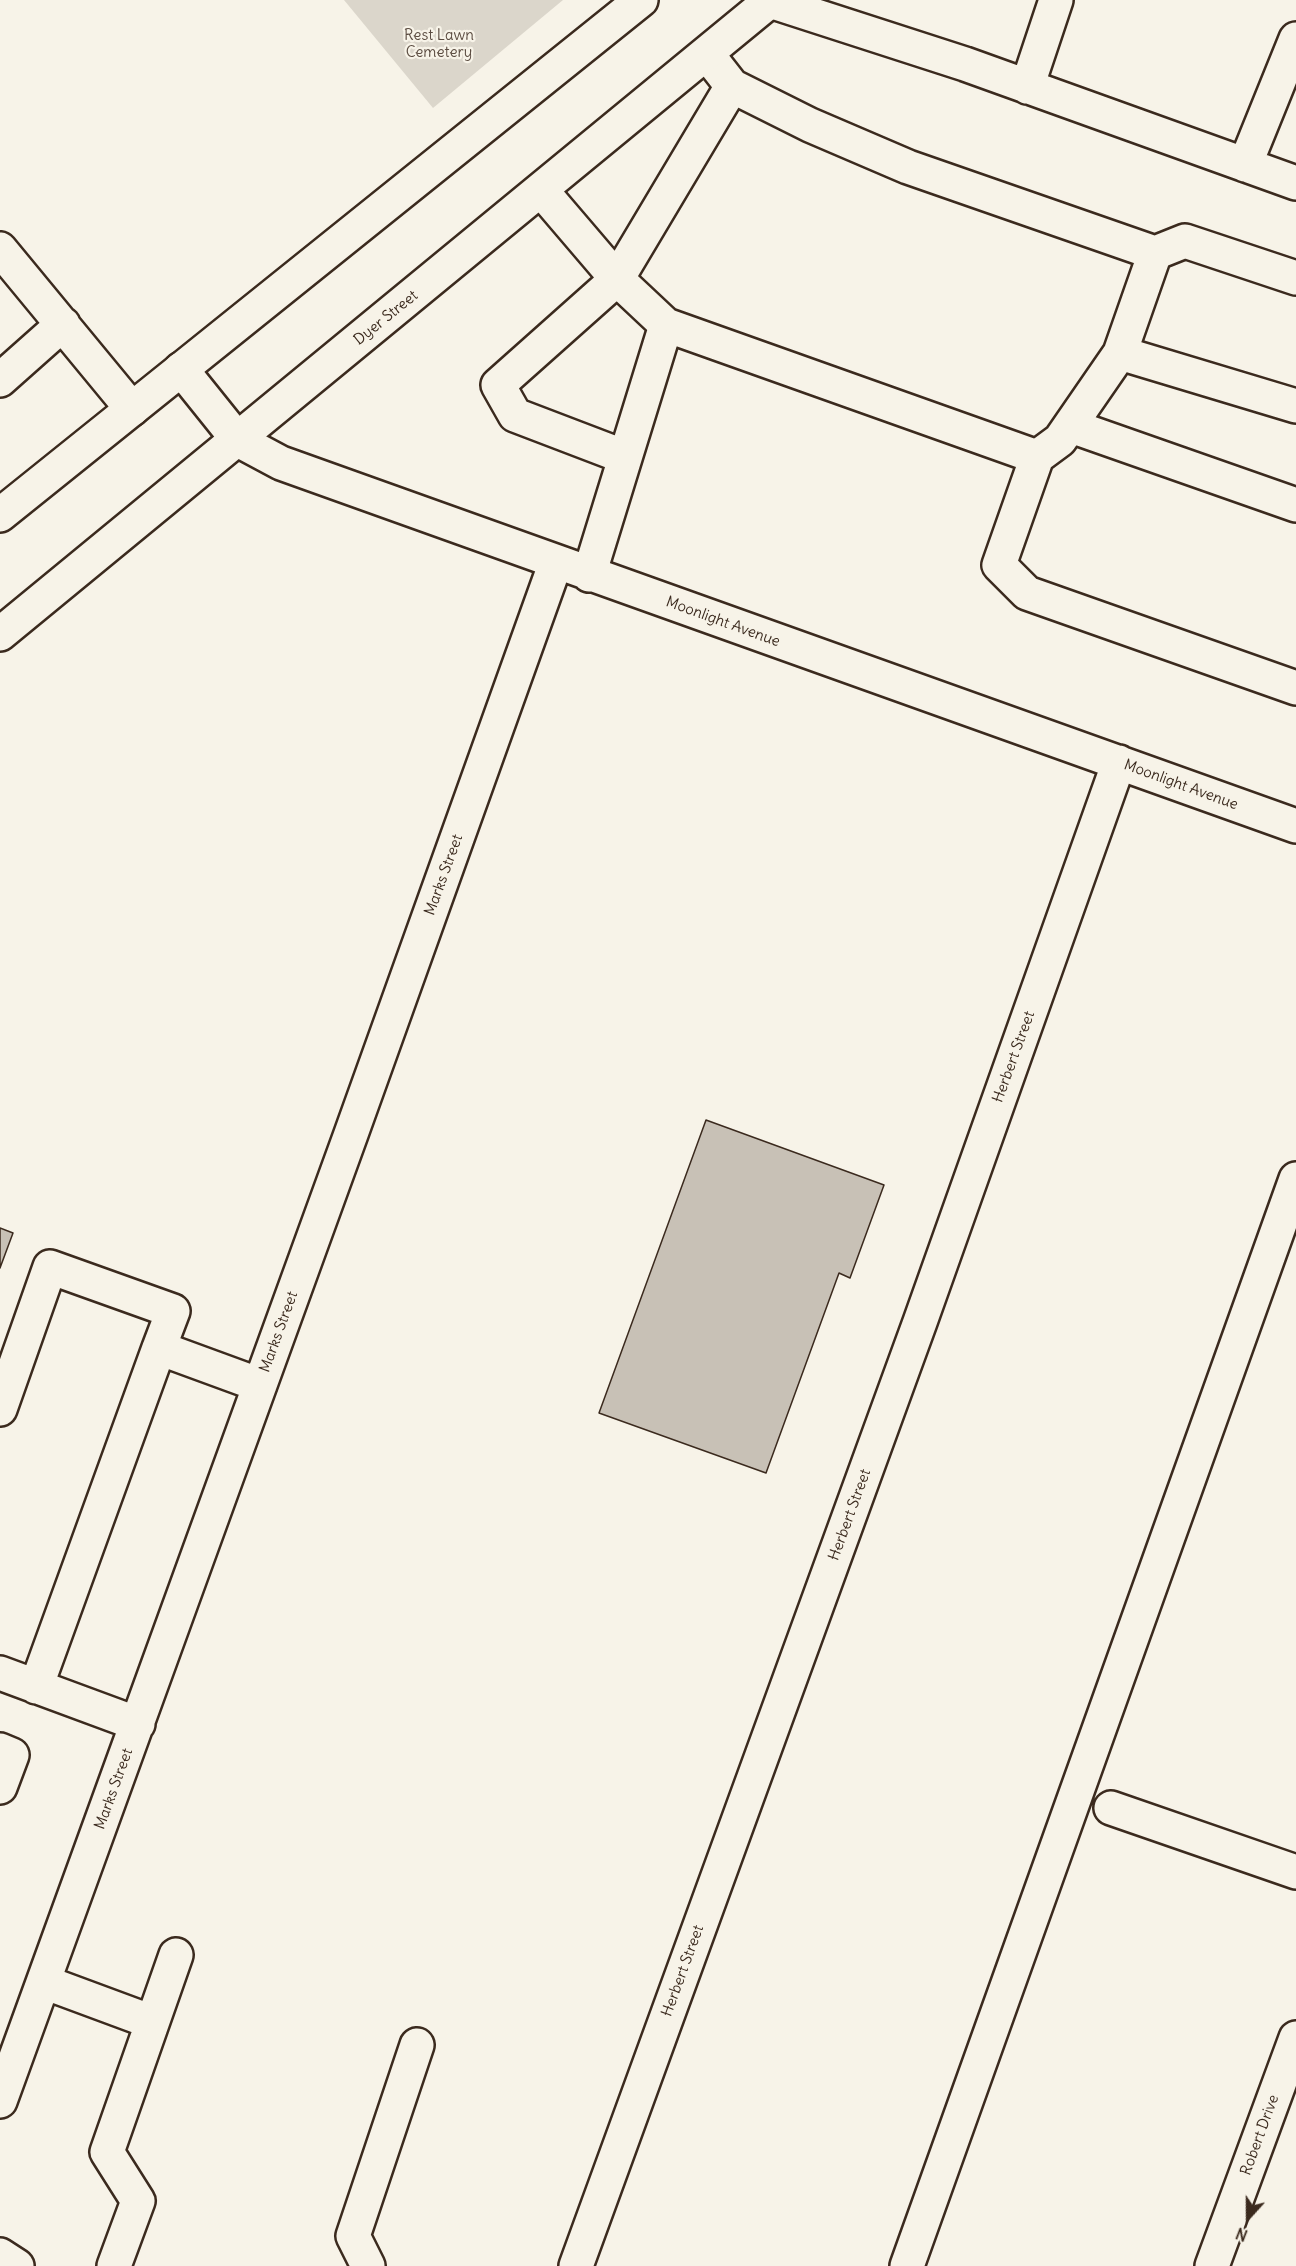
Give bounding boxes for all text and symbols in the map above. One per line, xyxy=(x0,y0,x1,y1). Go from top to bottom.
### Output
park label: Rest Lawn Cemetery xyxy=(404,27,474,62)
street label: Dyer Street xyxy=(350,287,422,349)
street label: Moonlight Avenue xyxy=(663,593,783,651)
street label: Moonlight Avenue xyxy=(1121,756,1241,814)
street label: Marks Street xyxy=(421,832,467,918)
street label: Herbert Street xyxy=(989,1009,1039,1105)
street label: Marks Street xyxy=(256,1289,302,1375)
street label: Herbert Street xyxy=(825,1467,875,1563)
street label: Marks Street xyxy=(91,1746,137,1832)
street label: Herbert Street xyxy=(658,1923,708,2019)
street label: Robert Drive xyxy=(1237,2092,1283,2178)
north arrow xyxy=(1218,2188,1278,2248)
text: N xyxy=(1233,2223,1250,2246)

